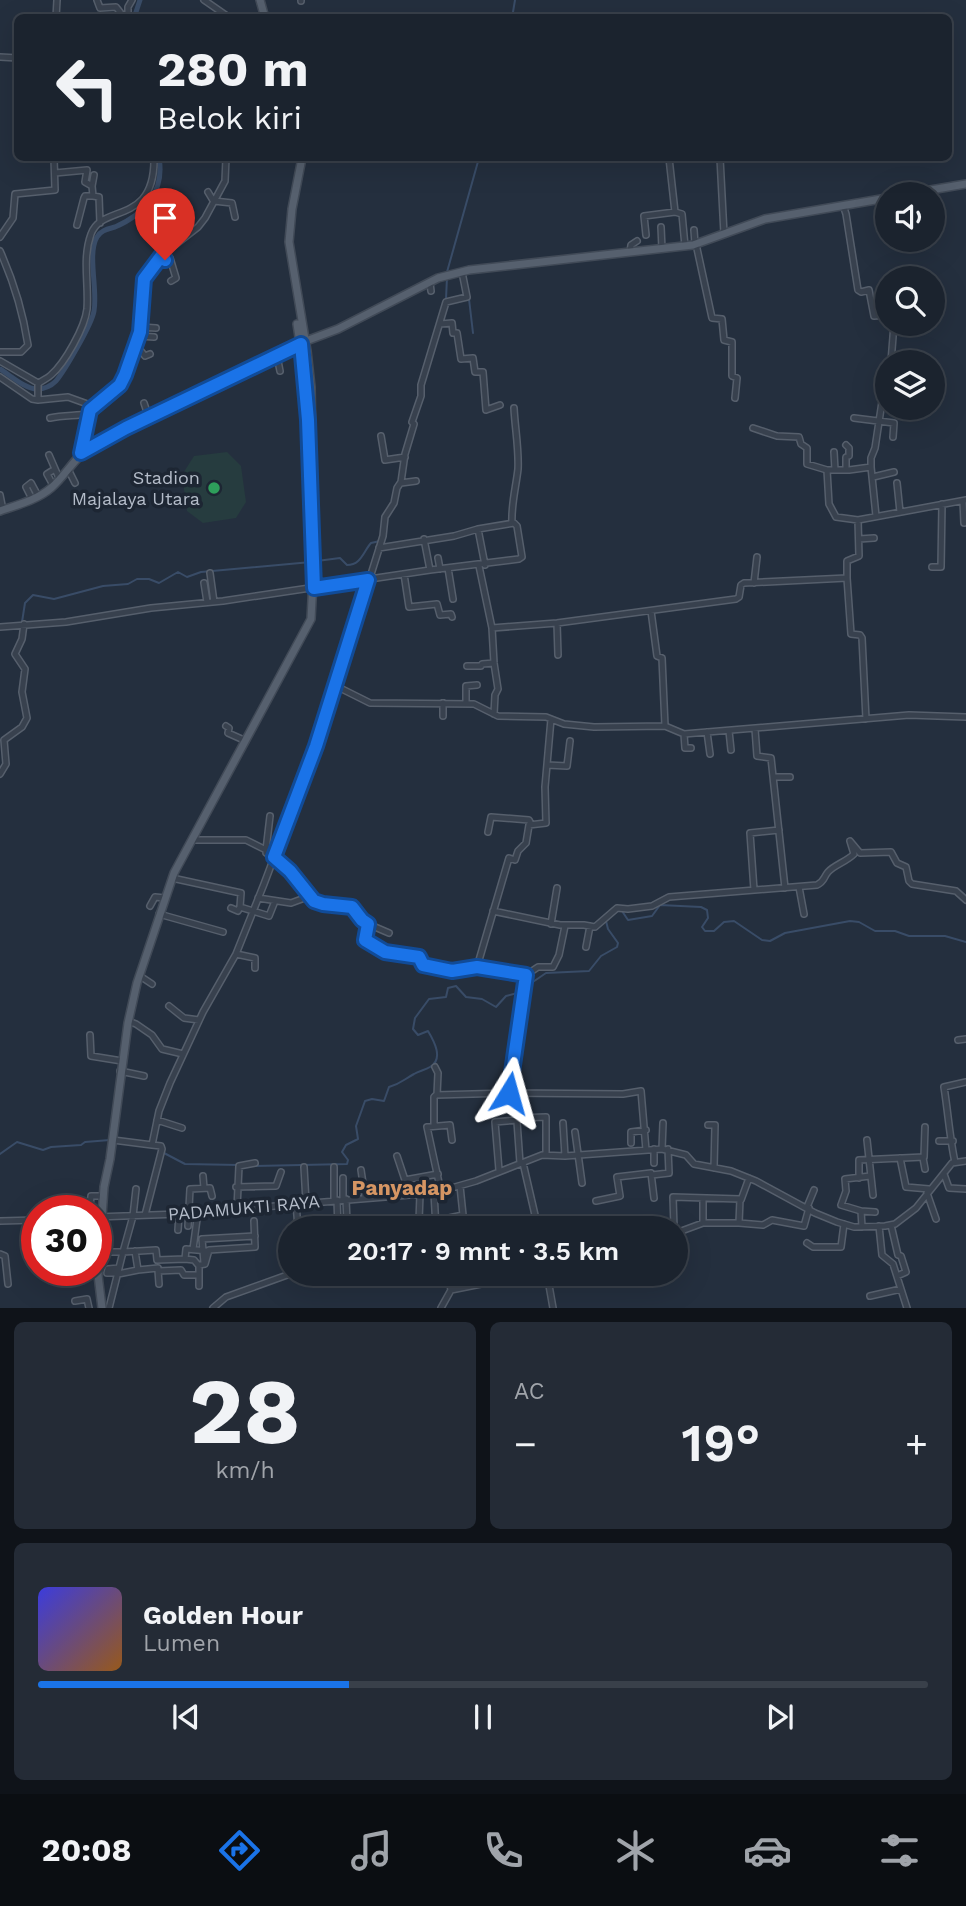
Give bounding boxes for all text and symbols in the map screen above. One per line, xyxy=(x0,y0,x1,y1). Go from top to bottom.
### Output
text: 280 m xyxy=(157,40,309,98)
icon: left xyxy=(42,42,133,133)
text: Belok kiri xyxy=(157,99,302,137)
map controls xyxy=(875,182,945,420)
button: sound xyxy=(875,182,945,252)
pin xyxy=(135,188,195,260)
icon: arrive xyxy=(146,199,184,237)
button: search xyxy=(875,266,945,336)
button: layers xyxy=(875,350,945,420)
place label: Stadion Majalaya Utara xyxy=(72,467,200,509)
marker: Stadion Majalaya Utara xyxy=(206,480,222,496)
position arrow xyxy=(472,1056,546,1130)
district label: Panyadap xyxy=(352,1175,452,1200)
street label: PADAMUKTI RAYA xyxy=(167,1190,321,1225)
speed limit sign: 30 xyxy=(21,1195,112,1286)
text: 20:17 · 9 mnt · 3.5 km xyxy=(347,1236,619,1266)
text: 28 xyxy=(189,1358,301,1465)
text: AC xyxy=(514,1378,544,1405)
text: 19° xyxy=(682,1413,760,1474)
text: − xyxy=(514,1422,537,1466)
text: + xyxy=(905,1422,928,1466)
text: km/h xyxy=(215,1457,275,1484)
text: Golden Hour xyxy=(143,1600,303,1630)
text: Lumen xyxy=(143,1630,220,1657)
icon: previous xyxy=(167,1698,205,1736)
icon: pause xyxy=(464,1698,502,1736)
icon: next xyxy=(761,1698,799,1736)
icon: directions xyxy=(215,1826,264,1875)
icon: music xyxy=(347,1826,396,1875)
icon: phone xyxy=(479,1826,528,1875)
icon: climate xyxy=(611,1826,660,1875)
icon: car xyxy=(743,1826,792,1875)
icon: filters xyxy=(875,1826,924,1875)
text: 20:08 xyxy=(42,1831,132,1869)

